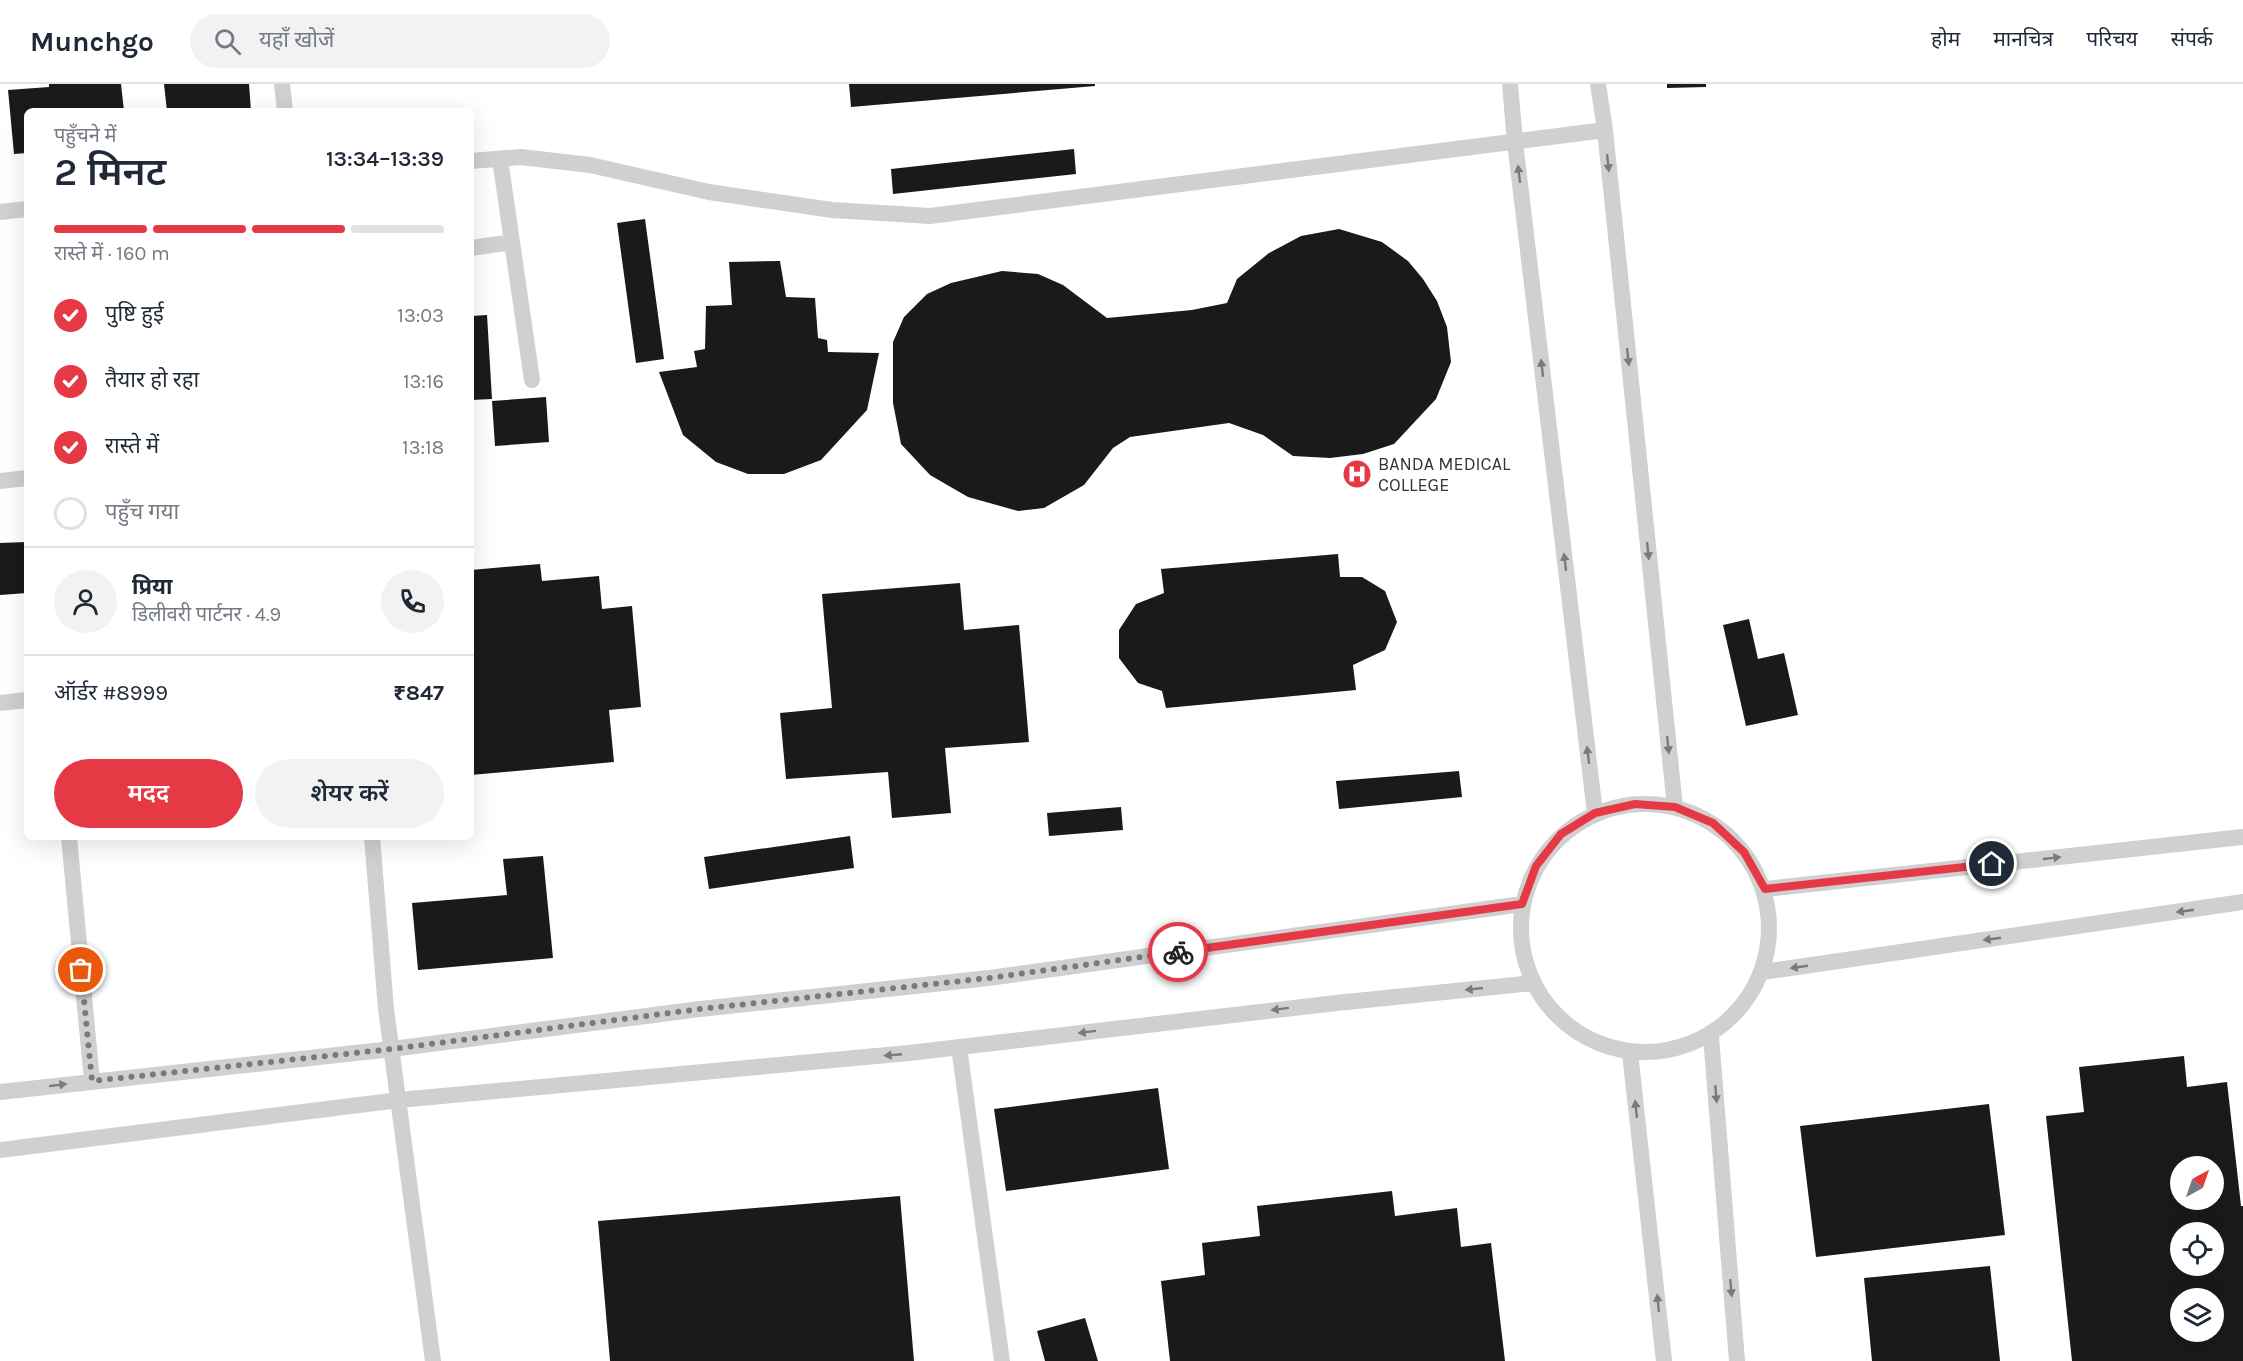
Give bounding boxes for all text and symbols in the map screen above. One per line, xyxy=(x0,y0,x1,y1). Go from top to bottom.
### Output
search box xyxy=(190,14,610,68)
text: Munchgo xyxy=(30,25,154,58)
icon: search xyxy=(211,25,244,58)
text: यहाँ खोजें xyxy=(259,27,334,53)
text: होम xyxy=(1931,27,1960,51)
text: मानचित्र xyxy=(1993,27,2053,51)
text: परिचय xyxy=(2086,27,2138,51)
text: संपर्क xyxy=(2171,27,2213,51)
text: पहुँचने में xyxy=(54,124,117,147)
text: 13:34–13:39 xyxy=(326,146,444,172)
text: 2 मिनट xyxy=(54,149,166,195)
one-way arrow xyxy=(1603,153,1613,172)
one-way arrow xyxy=(1514,165,1524,184)
text: रास्ते में · 160 m xyxy=(54,242,170,265)
icon: check xyxy=(54,299,87,332)
text: पुष्टि हुई xyxy=(105,301,164,327)
text: 13:03 xyxy=(397,304,444,327)
one-way arrow xyxy=(1623,347,1633,366)
one-way arrow xyxy=(1537,358,1547,377)
icon: check xyxy=(54,365,87,398)
text: तैयार हो रहा xyxy=(105,367,199,393)
text: 13:16 xyxy=(403,370,444,393)
icon: check xyxy=(54,431,87,464)
text: रास्ते में xyxy=(105,433,159,459)
text: 13:18 xyxy=(402,436,444,459)
place label: BANDA MEDICAL COLLEGE xyxy=(1378,453,1511,496)
hospital icon: BANDA MEDICAL COLLEGE xyxy=(1341,458,1373,490)
text: पहुँच गया xyxy=(105,499,179,525)
one-way arrow xyxy=(1643,541,1653,560)
one-way arrow xyxy=(1560,552,1570,571)
button: person xyxy=(54,570,117,633)
button: phone xyxy=(381,570,444,633)
text: प्रिया xyxy=(132,574,172,600)
text: डिलीवरी पार्टनर · 4.9 xyxy=(132,603,281,626)
text: ऑर्डर #8999 xyxy=(54,680,168,706)
text: ₹847 xyxy=(393,680,444,706)
one-way arrow xyxy=(1663,735,1673,754)
one-way arrow xyxy=(1584,746,1593,765)
button: मदद xyxy=(54,759,243,828)
button: शेयर करें xyxy=(255,759,444,828)
pin xyxy=(1966,838,2017,889)
icon: home xyxy=(1975,847,2008,880)
one-way arrow xyxy=(2043,853,2062,863)
one-way arrow xyxy=(2175,906,2194,915)
courier xyxy=(1148,922,1208,982)
one-way arrow xyxy=(1983,934,2002,943)
icon: bike xyxy=(1162,936,1195,969)
pin xyxy=(55,944,106,995)
icon: bag xyxy=(64,953,97,986)
one-way arrow xyxy=(1790,962,1809,971)
one-way arrow xyxy=(1465,984,1484,994)
one-way arrow xyxy=(1271,1005,1290,1014)
one-way arrow xyxy=(1077,1027,1096,1037)
one-way arrow xyxy=(883,1050,902,1060)
one-way arrow xyxy=(49,1080,68,1090)
one-way arrow xyxy=(1711,1084,1720,1103)
one-way arrow xyxy=(1632,1099,1641,1118)
north arrow xyxy=(2170,1156,2224,1210)
map controls xyxy=(2170,1156,2224,1342)
button: locate xyxy=(2170,1222,2224,1276)
one-way arrow xyxy=(1726,1279,1736,1298)
button: layers xyxy=(2170,1288,2224,1342)
one-way arrow xyxy=(1653,1293,1663,1312)

